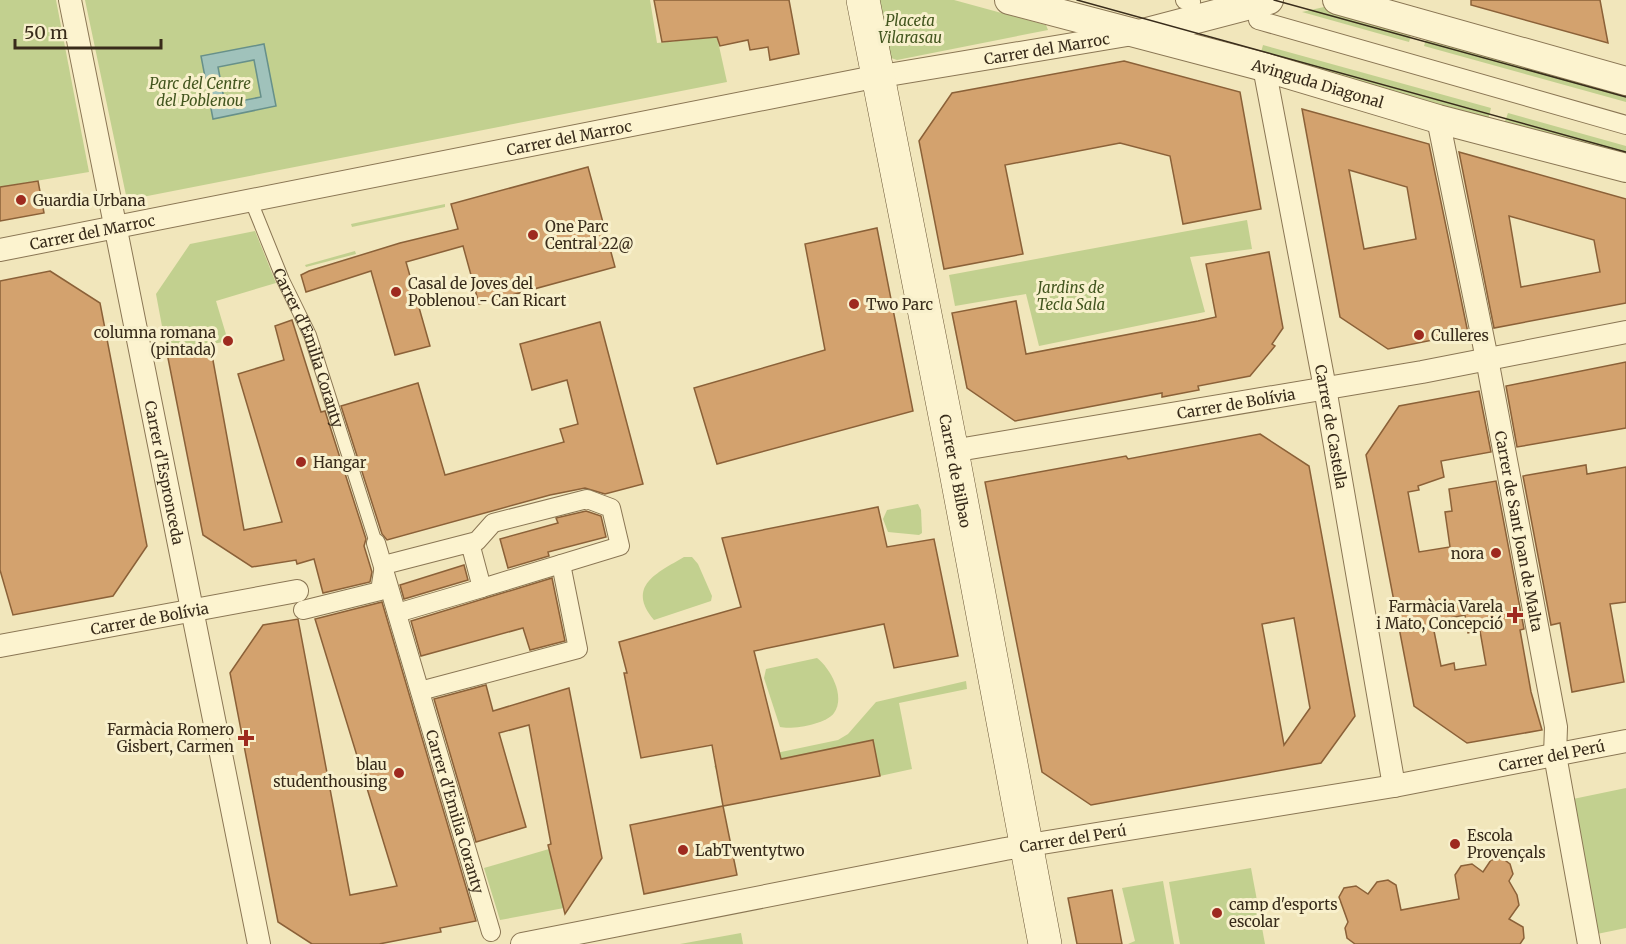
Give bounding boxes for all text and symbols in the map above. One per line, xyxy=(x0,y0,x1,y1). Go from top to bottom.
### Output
park label: Placeta Vilarasau xyxy=(878,11,942,47)
scale bar xyxy=(15,12,160,50)
text: 50 m xyxy=(24,21,68,44)
street label: Carrer del Marroc xyxy=(982,28,1111,68)
street label: Avinguda Diagonal xyxy=(1249,55,1387,112)
park label: Parc del Centre del Poblenou xyxy=(149,74,251,110)
street label: Carrer del Marroc xyxy=(505,116,634,159)
place label: Guardia Urbana xyxy=(33,191,146,210)
marker: Guardia Urbana xyxy=(14,193,28,207)
street label: Carrer del Marroc xyxy=(28,210,157,253)
place label: One Parc Central 22@ xyxy=(545,217,634,253)
marker: One Parc Central 22@ xyxy=(526,228,540,242)
street label: Carrer d'Emilia Coranty xyxy=(270,265,348,430)
place label: Casal de Joves del Poblenou - Can Ricart xyxy=(408,274,566,310)
park label: Jardins de Tecla Sala xyxy=(1036,278,1105,314)
marker: Casal de Joves del Poblenou - Can Ricart xyxy=(389,285,403,299)
place label: Two Parc xyxy=(866,295,933,314)
marker: Two Parc xyxy=(847,297,861,311)
place label: columna romana (pintada) xyxy=(94,323,216,359)
place label: Culleres xyxy=(1431,326,1489,345)
marker: Culleres xyxy=(1412,328,1426,342)
marker: columna romana (pintada) xyxy=(221,334,235,348)
street label: Carrer de Castella xyxy=(1311,363,1352,490)
street label: Carrer de Bolívia xyxy=(1175,384,1297,423)
street label: Carrer d'Espronceda xyxy=(141,399,188,546)
street label: Carrer de Bilbao xyxy=(935,413,976,530)
street label: Carrer de Sant Joan de Malta xyxy=(1491,429,1547,633)
place label: Hangar xyxy=(313,453,367,472)
marker: Hangar xyxy=(294,455,308,469)
place label: nora xyxy=(1451,544,1484,563)
marker: nora xyxy=(1489,546,1503,560)
place label: Farmàcia Varela i Mato, Concepció xyxy=(1376,597,1503,633)
street label: Carrer de Bolívia xyxy=(89,598,210,639)
marker: Farmàcia Varela i Mato, Concepció xyxy=(1508,608,1522,622)
place label: Farmàcia Romero Gisbert, Carmen xyxy=(107,720,234,756)
street label: Carrer d'Emilia Coranty xyxy=(422,727,489,896)
marker: Farmàcia Romero Gisbert, Carmen xyxy=(239,731,253,745)
street label: Carrer del Perú xyxy=(1497,736,1607,775)
place label: blau studenthousing xyxy=(273,755,387,791)
marker: blau studenthousing xyxy=(392,766,406,780)
street label: Carrer del Perú xyxy=(1018,820,1128,856)
place label: Escola Provençals xyxy=(1467,826,1546,862)
marker: Escola Provençals xyxy=(1448,837,1462,851)
place label: LabTwentytwo xyxy=(695,841,805,860)
marker: LabTwentytwo xyxy=(676,843,690,857)
place label: camp d'esports escolar xyxy=(1229,895,1338,931)
marker: camp d'esports escolar xyxy=(1210,906,1224,920)

